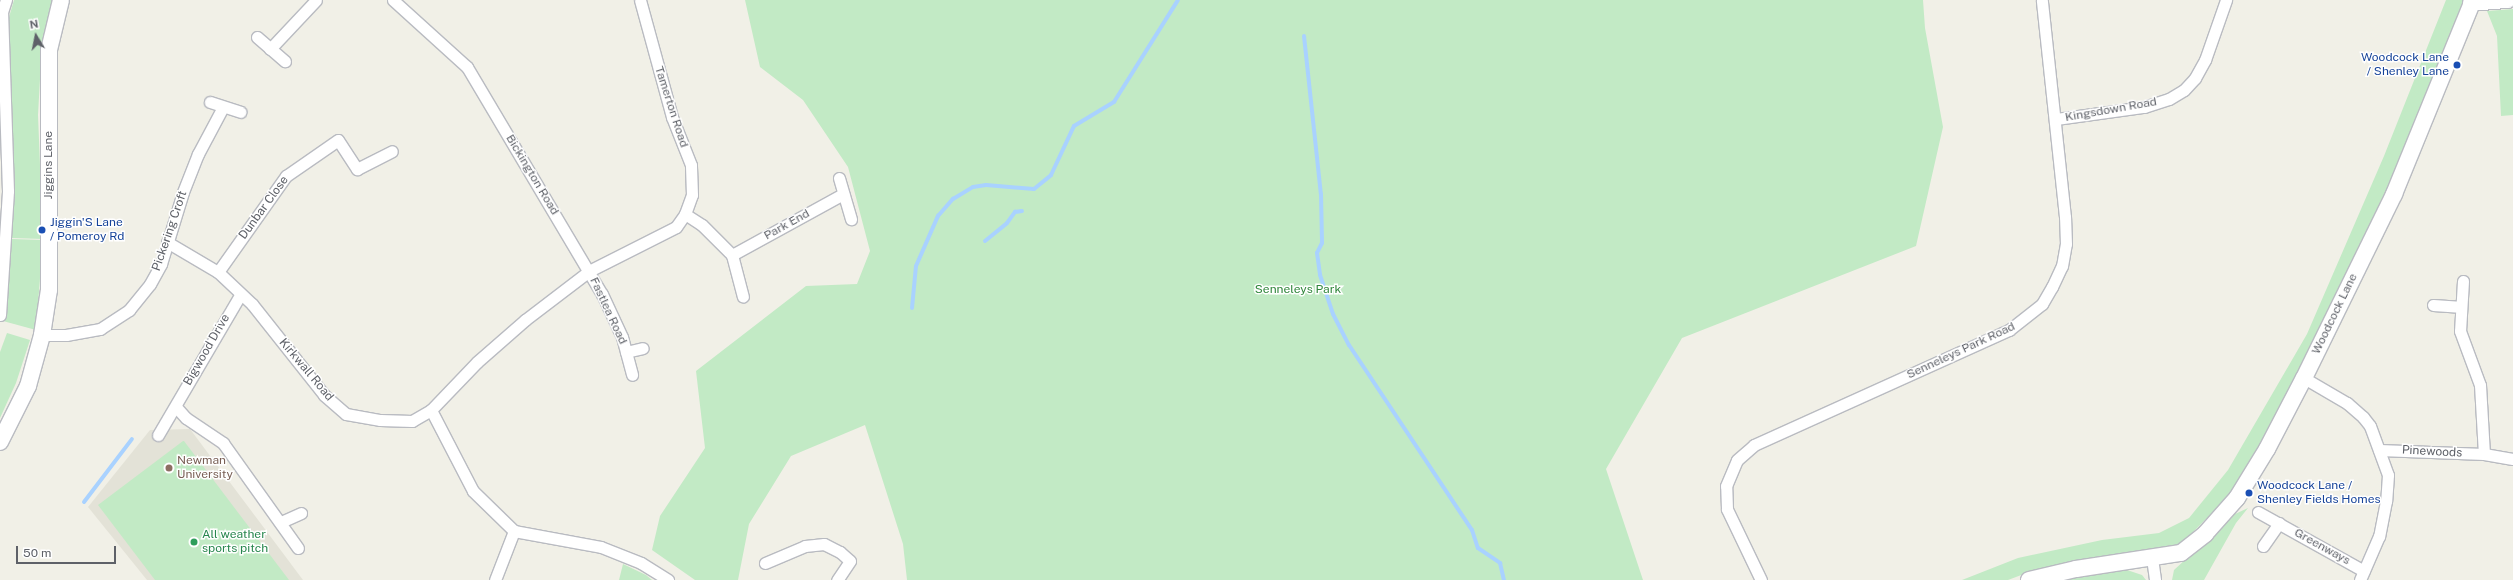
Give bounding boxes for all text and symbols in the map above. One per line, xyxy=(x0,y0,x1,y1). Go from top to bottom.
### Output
north arrow xyxy=(16,16,56,56)
text: N xyxy=(29,18,39,31)
place label: Woodcock Lane / Shenley Lane xyxy=(2361,51,2449,79)
marker: Woodcock Lane / Shenley Lane xyxy=(2452,60,2462,70)
street label: Tamerton Road xyxy=(651,65,691,149)
street label: Kingsdown Road xyxy=(2064,95,2158,125)
street label: Jiggins Lane xyxy=(42,131,56,199)
street label: Bickington Road xyxy=(502,132,562,218)
street label: Dunbar Close xyxy=(236,173,292,243)
street label: Pickering Croft xyxy=(150,189,190,273)
street label: Park End xyxy=(762,207,812,243)
place label: Jiggin'S Lane / Pomeroy Rd xyxy=(50,216,124,244)
marker: Jiggin'S Lane / Pomeroy Rd xyxy=(37,225,47,235)
street label: Woodcock Lane xyxy=(2309,271,2361,357)
street label: Fastlea Road xyxy=(586,275,630,347)
park label: Senneleys Park xyxy=(1255,283,1341,297)
street label: Bigwood Drive xyxy=(181,312,233,388)
street label: Senneleys Park Road xyxy=(1905,320,2017,382)
street label: Kirkwall Road xyxy=(276,336,336,404)
street label: Pinewoods xyxy=(2401,443,2463,461)
place label: Newman University xyxy=(177,454,233,482)
marker: Newman University xyxy=(164,463,174,473)
place label: Woodcock Lane / Shenley Fields Homes xyxy=(2257,479,2381,507)
marker: Woodcock Lane / Shenley Fields Homes xyxy=(2244,488,2254,498)
street label: Greenways xyxy=(2292,526,2352,568)
place label: All weather sports pitch xyxy=(202,528,268,556)
marker: All weather sports pitch xyxy=(189,537,199,547)
scale bar xyxy=(18,538,118,564)
text: 50 m xyxy=(23,546,51,560)

